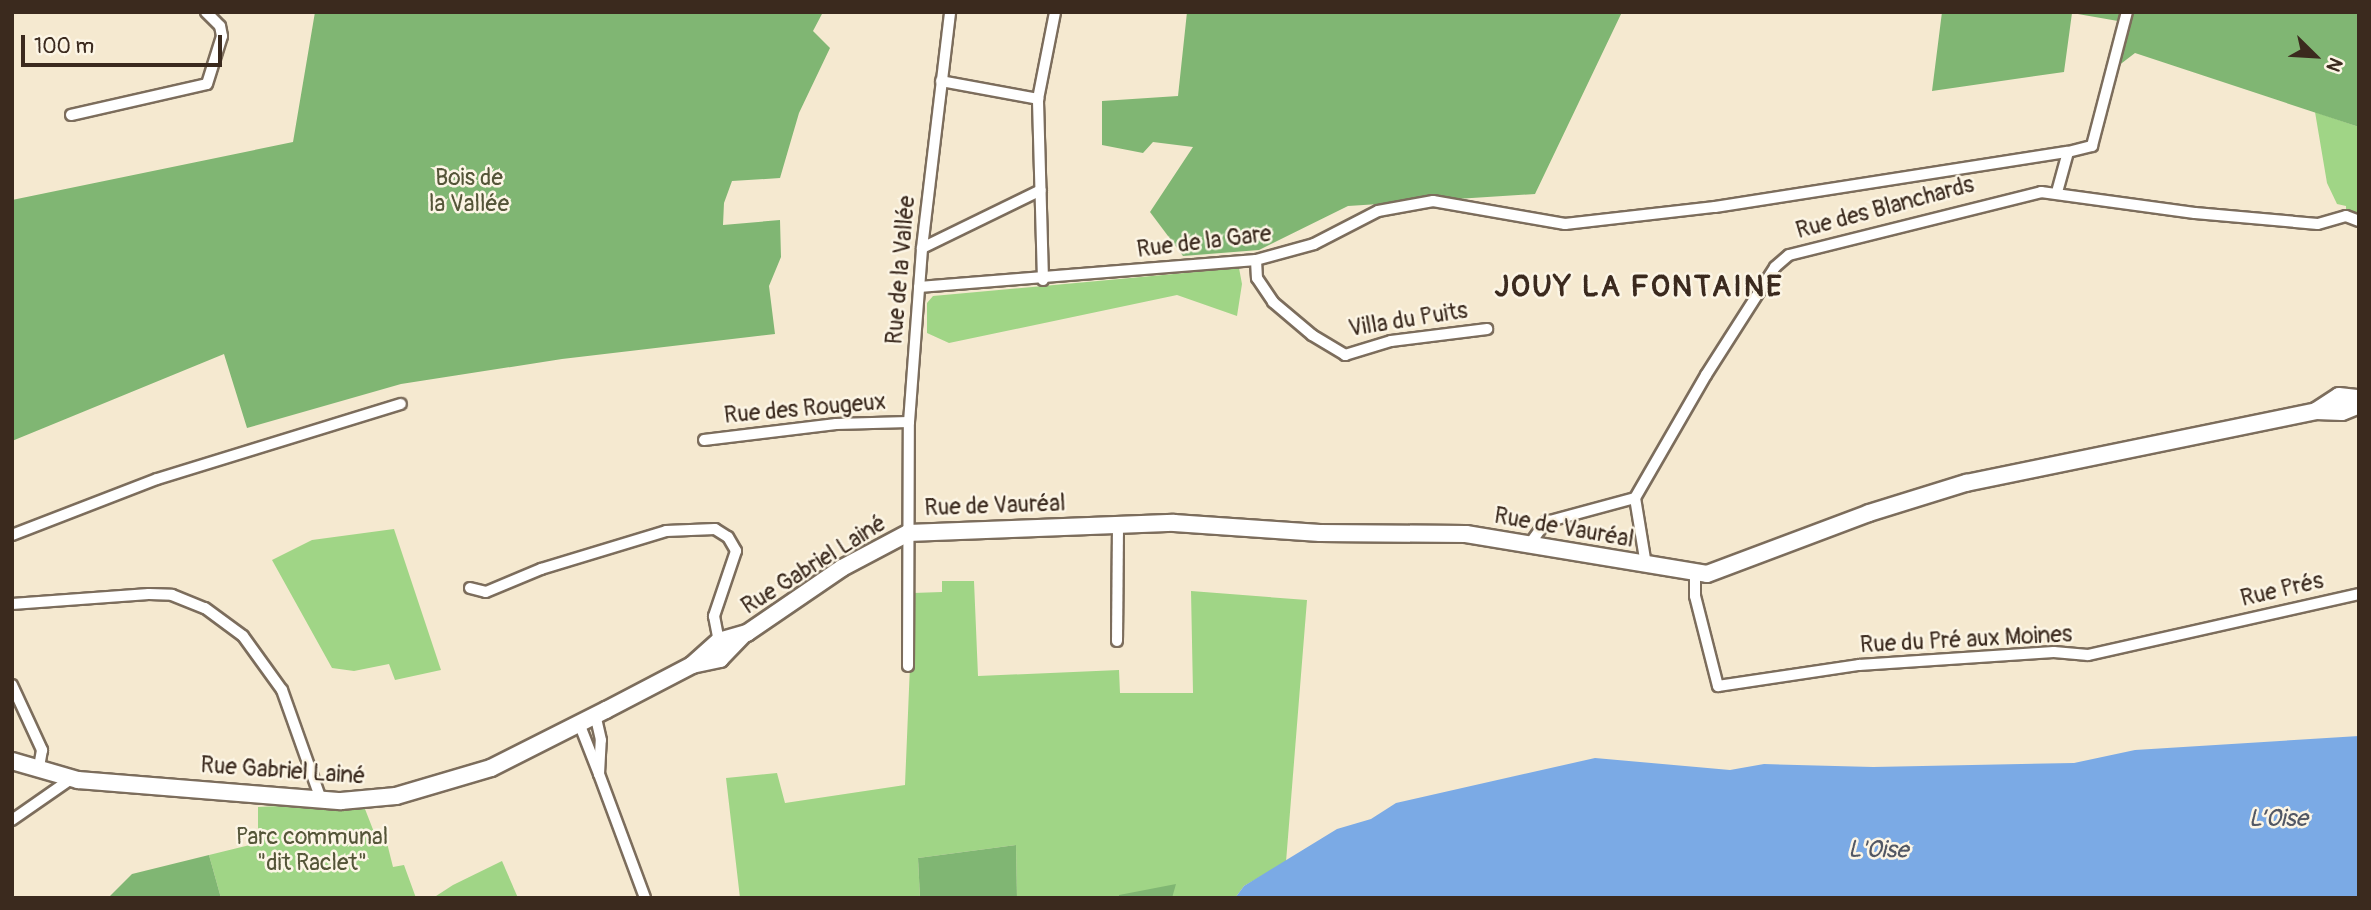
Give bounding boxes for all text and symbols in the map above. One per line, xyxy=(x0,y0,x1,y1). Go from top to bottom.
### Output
scale bar xyxy=(24,21,226,65)
north arrow xyxy=(2280,21,2350,91)
text: 100 m xyxy=(34,33,94,60)
text: N xyxy=(2321,54,2348,75)
park label: Bois de la Vallée xyxy=(429,164,509,218)
street label: Rue des Blanchards xyxy=(1793,171,1977,245)
street label: Rue de la Vallée xyxy=(881,194,921,346)
street label: Rue de la Gare xyxy=(1135,220,1273,264)
district label: JOUY LA FONTAINE xyxy=(1496,269,1782,305)
street label: Villa du Puits xyxy=(1346,297,1470,343)
street label: Rue des Rougeux xyxy=(723,388,887,430)
street label: Rue de Vauréal xyxy=(924,490,1066,522)
street label: Rue de Vauréal xyxy=(1492,502,1636,554)
street label: Rue Gabriel Lainé xyxy=(737,509,891,621)
street label: Rue Prés xyxy=(2238,567,2326,613)
street label: Rue du Pré aux Moines xyxy=(1859,621,2073,659)
street label: Rue Gabriel Lainé xyxy=(200,751,366,791)
water label: L’Oise xyxy=(2248,805,2308,833)
park label: Parc communal "dit Raclet" xyxy=(236,823,388,877)
water label: L'Oise xyxy=(1848,835,1908,865)

